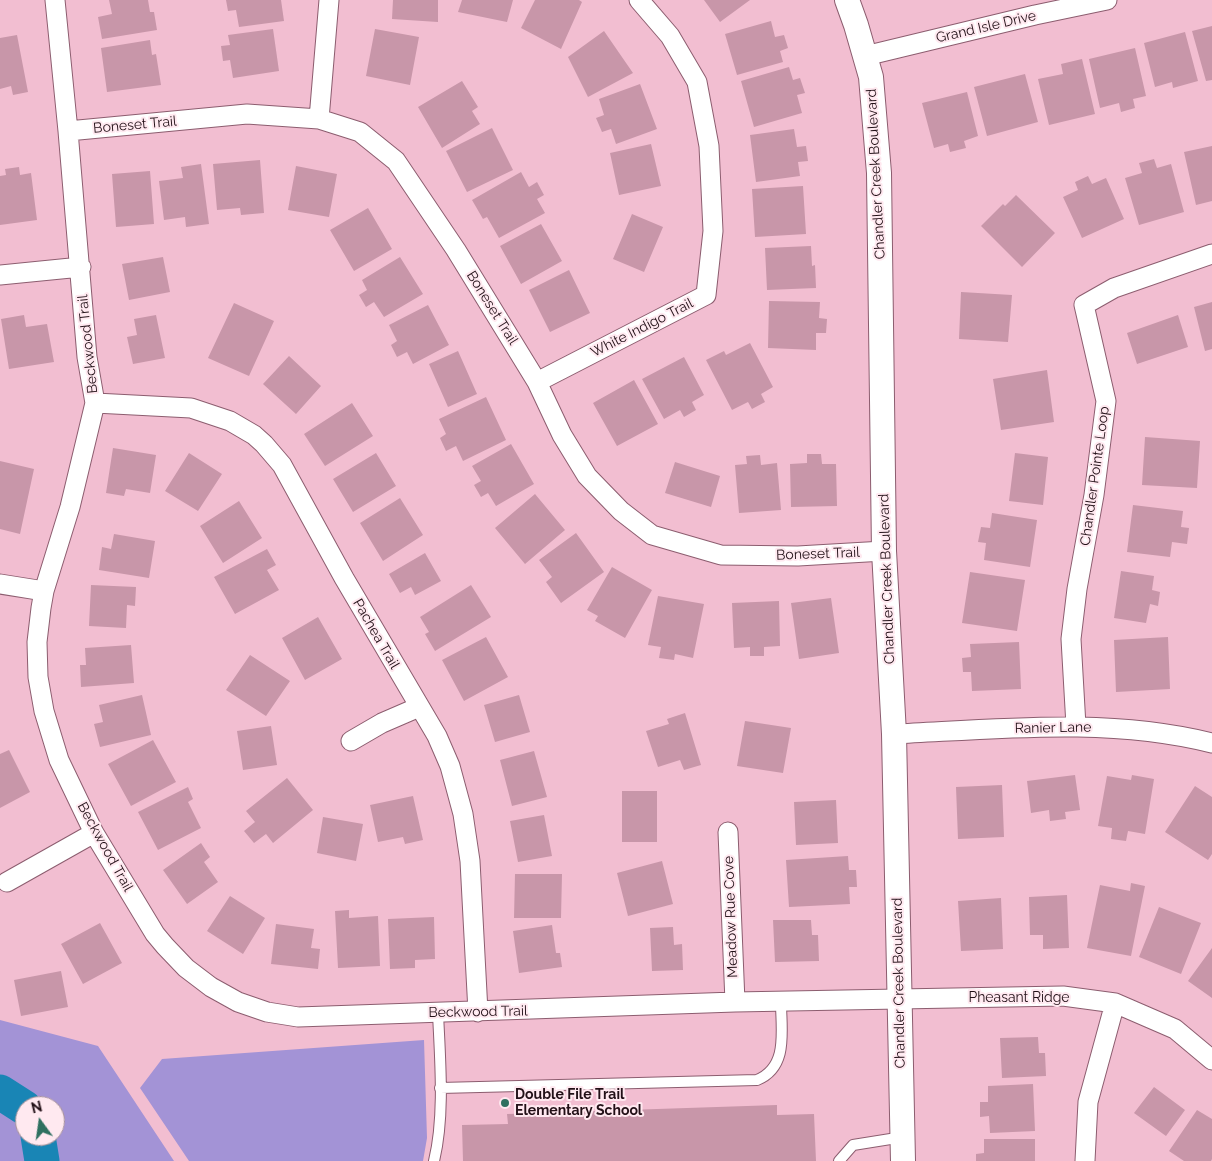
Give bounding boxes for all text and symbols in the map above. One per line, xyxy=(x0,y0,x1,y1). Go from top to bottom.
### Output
street label: Grand Isle Drive xyxy=(934,7,1038,47)
street label: Chandler Creek Boulevard xyxy=(863,88,889,260)
street label: Boneset Trail xyxy=(92,113,178,137)
street label: Boneset Trail xyxy=(463,268,521,348)
street label: Beckwood Trail xyxy=(74,294,102,394)
street label: White Indigo Trail xyxy=(588,295,696,361)
street label: Chandler Pointe Loop xyxy=(1077,405,1113,547)
street label: Chandler Creek Boulevard xyxy=(876,493,898,665)
street label: Boneset Trail xyxy=(776,544,860,564)
street label: Pachea Trail xyxy=(349,596,403,672)
street label: Ranier Lane xyxy=(1014,719,1092,737)
street label: Beckwood Trail xyxy=(74,799,136,895)
street label: Meadow Rue Cove xyxy=(720,856,742,978)
street label: Chandler Creek Boulevard xyxy=(889,898,909,1068)
street label: Pheasant Ridge xyxy=(968,990,1070,1006)
street label: Beckwood Trail xyxy=(428,1003,528,1021)
place label: Double File Trail Elementary School xyxy=(515,1087,642,1120)
north arrow xyxy=(15,1096,65,1146)
marker: Double File Trail Elementary School xyxy=(499,1097,511,1109)
text: N xyxy=(29,1098,44,1116)

